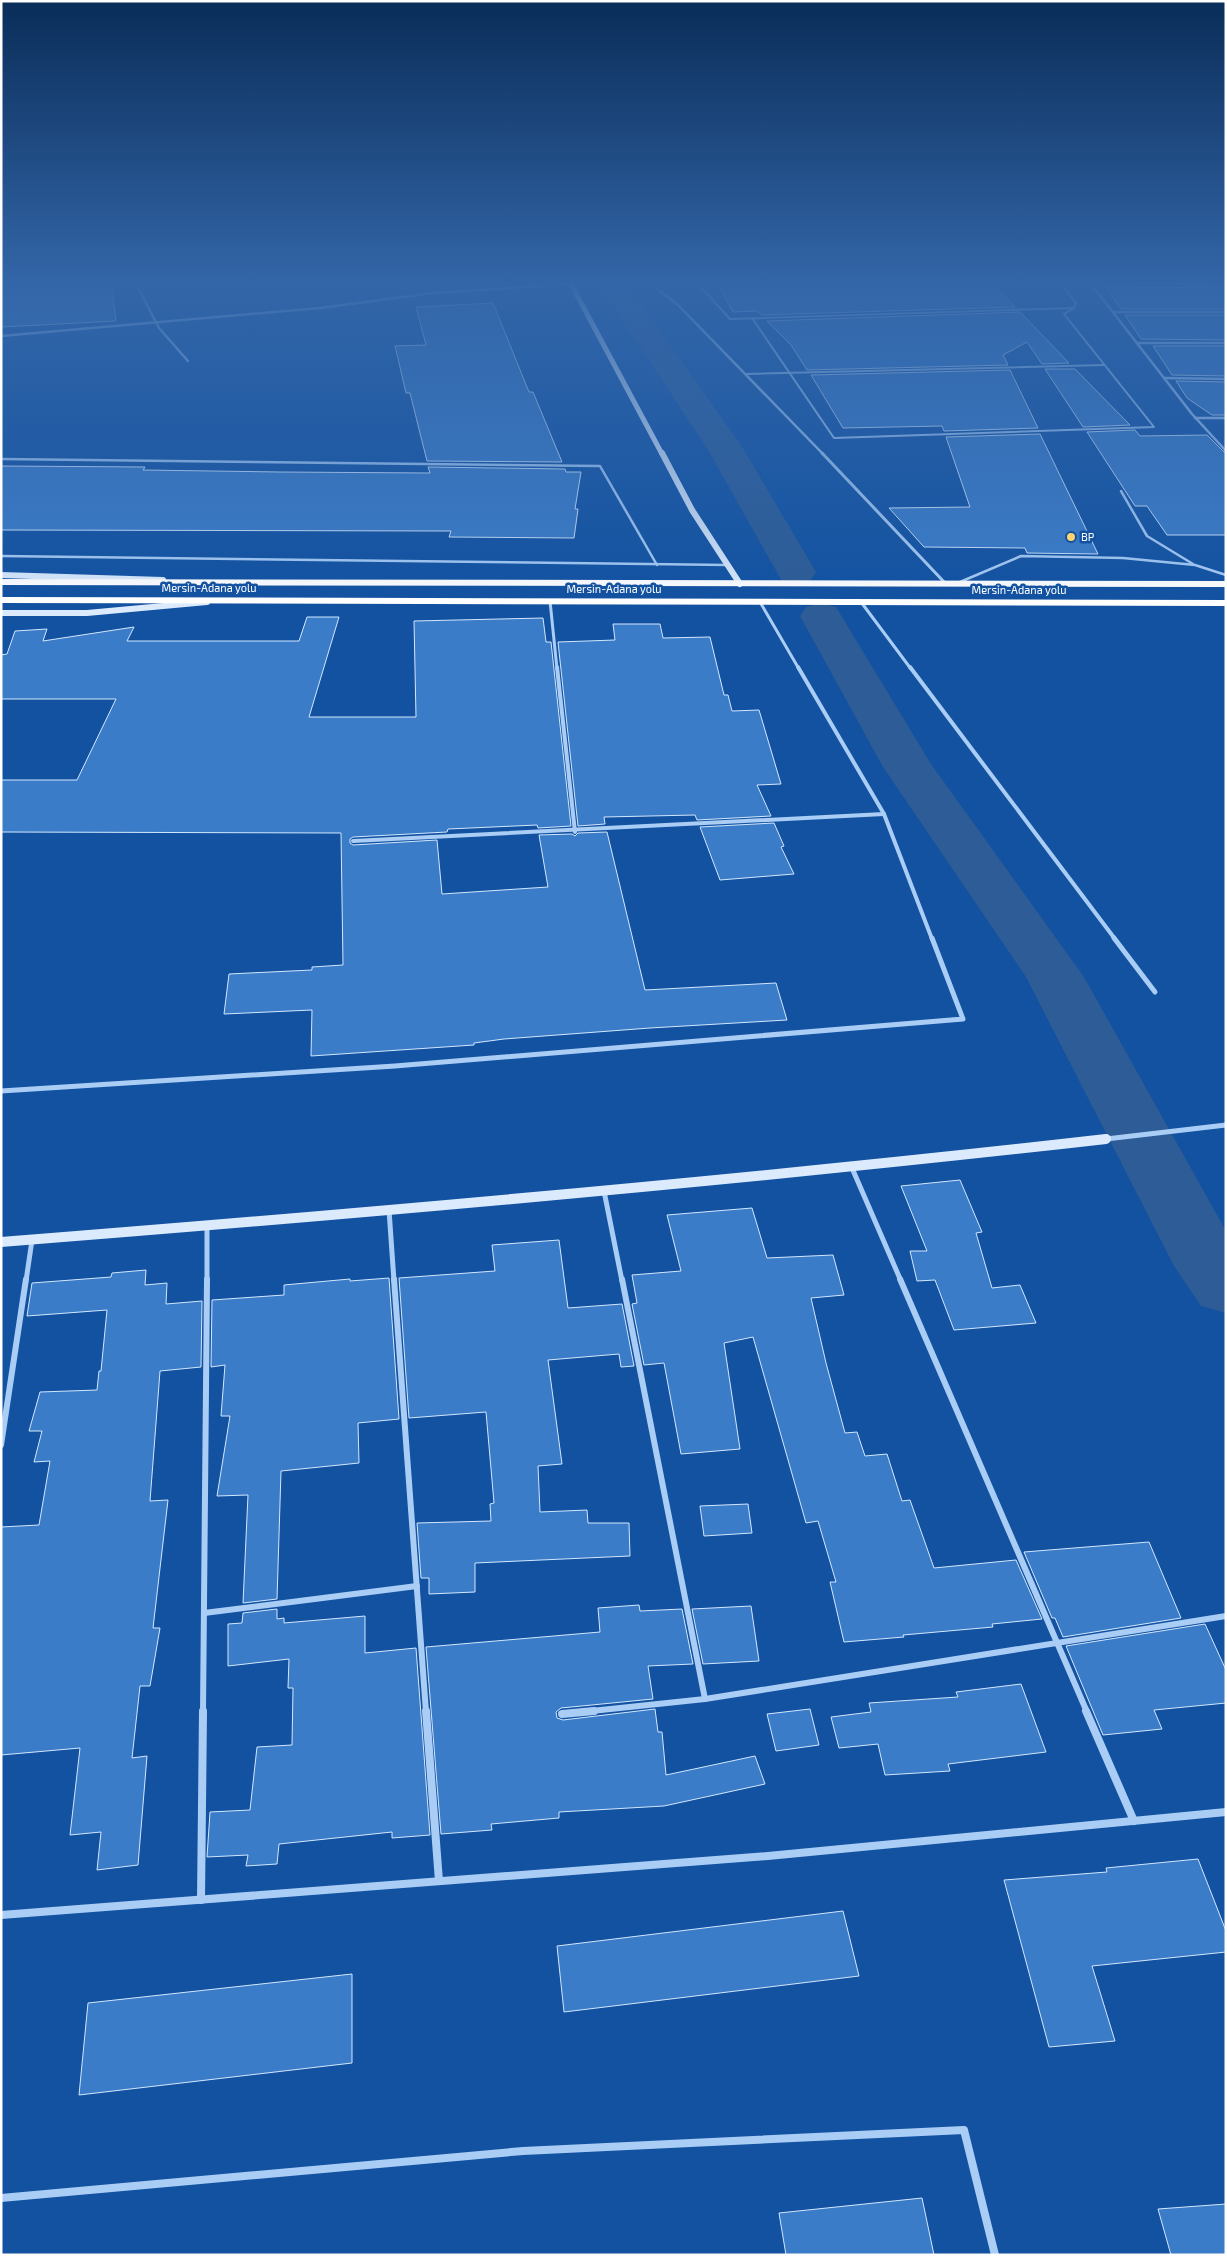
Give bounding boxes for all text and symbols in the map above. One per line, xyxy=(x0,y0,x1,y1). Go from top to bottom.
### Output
place label: BP xyxy=(1081,530,1094,543)
marker: BP xyxy=(1065,531,1077,543)
street label: Mersin-Adana yolu xyxy=(162,581,256,594)
street label: Mersin-Adana yolu xyxy=(567,582,661,595)
street label: Mersin-Adana yolu xyxy=(972,583,1066,596)

